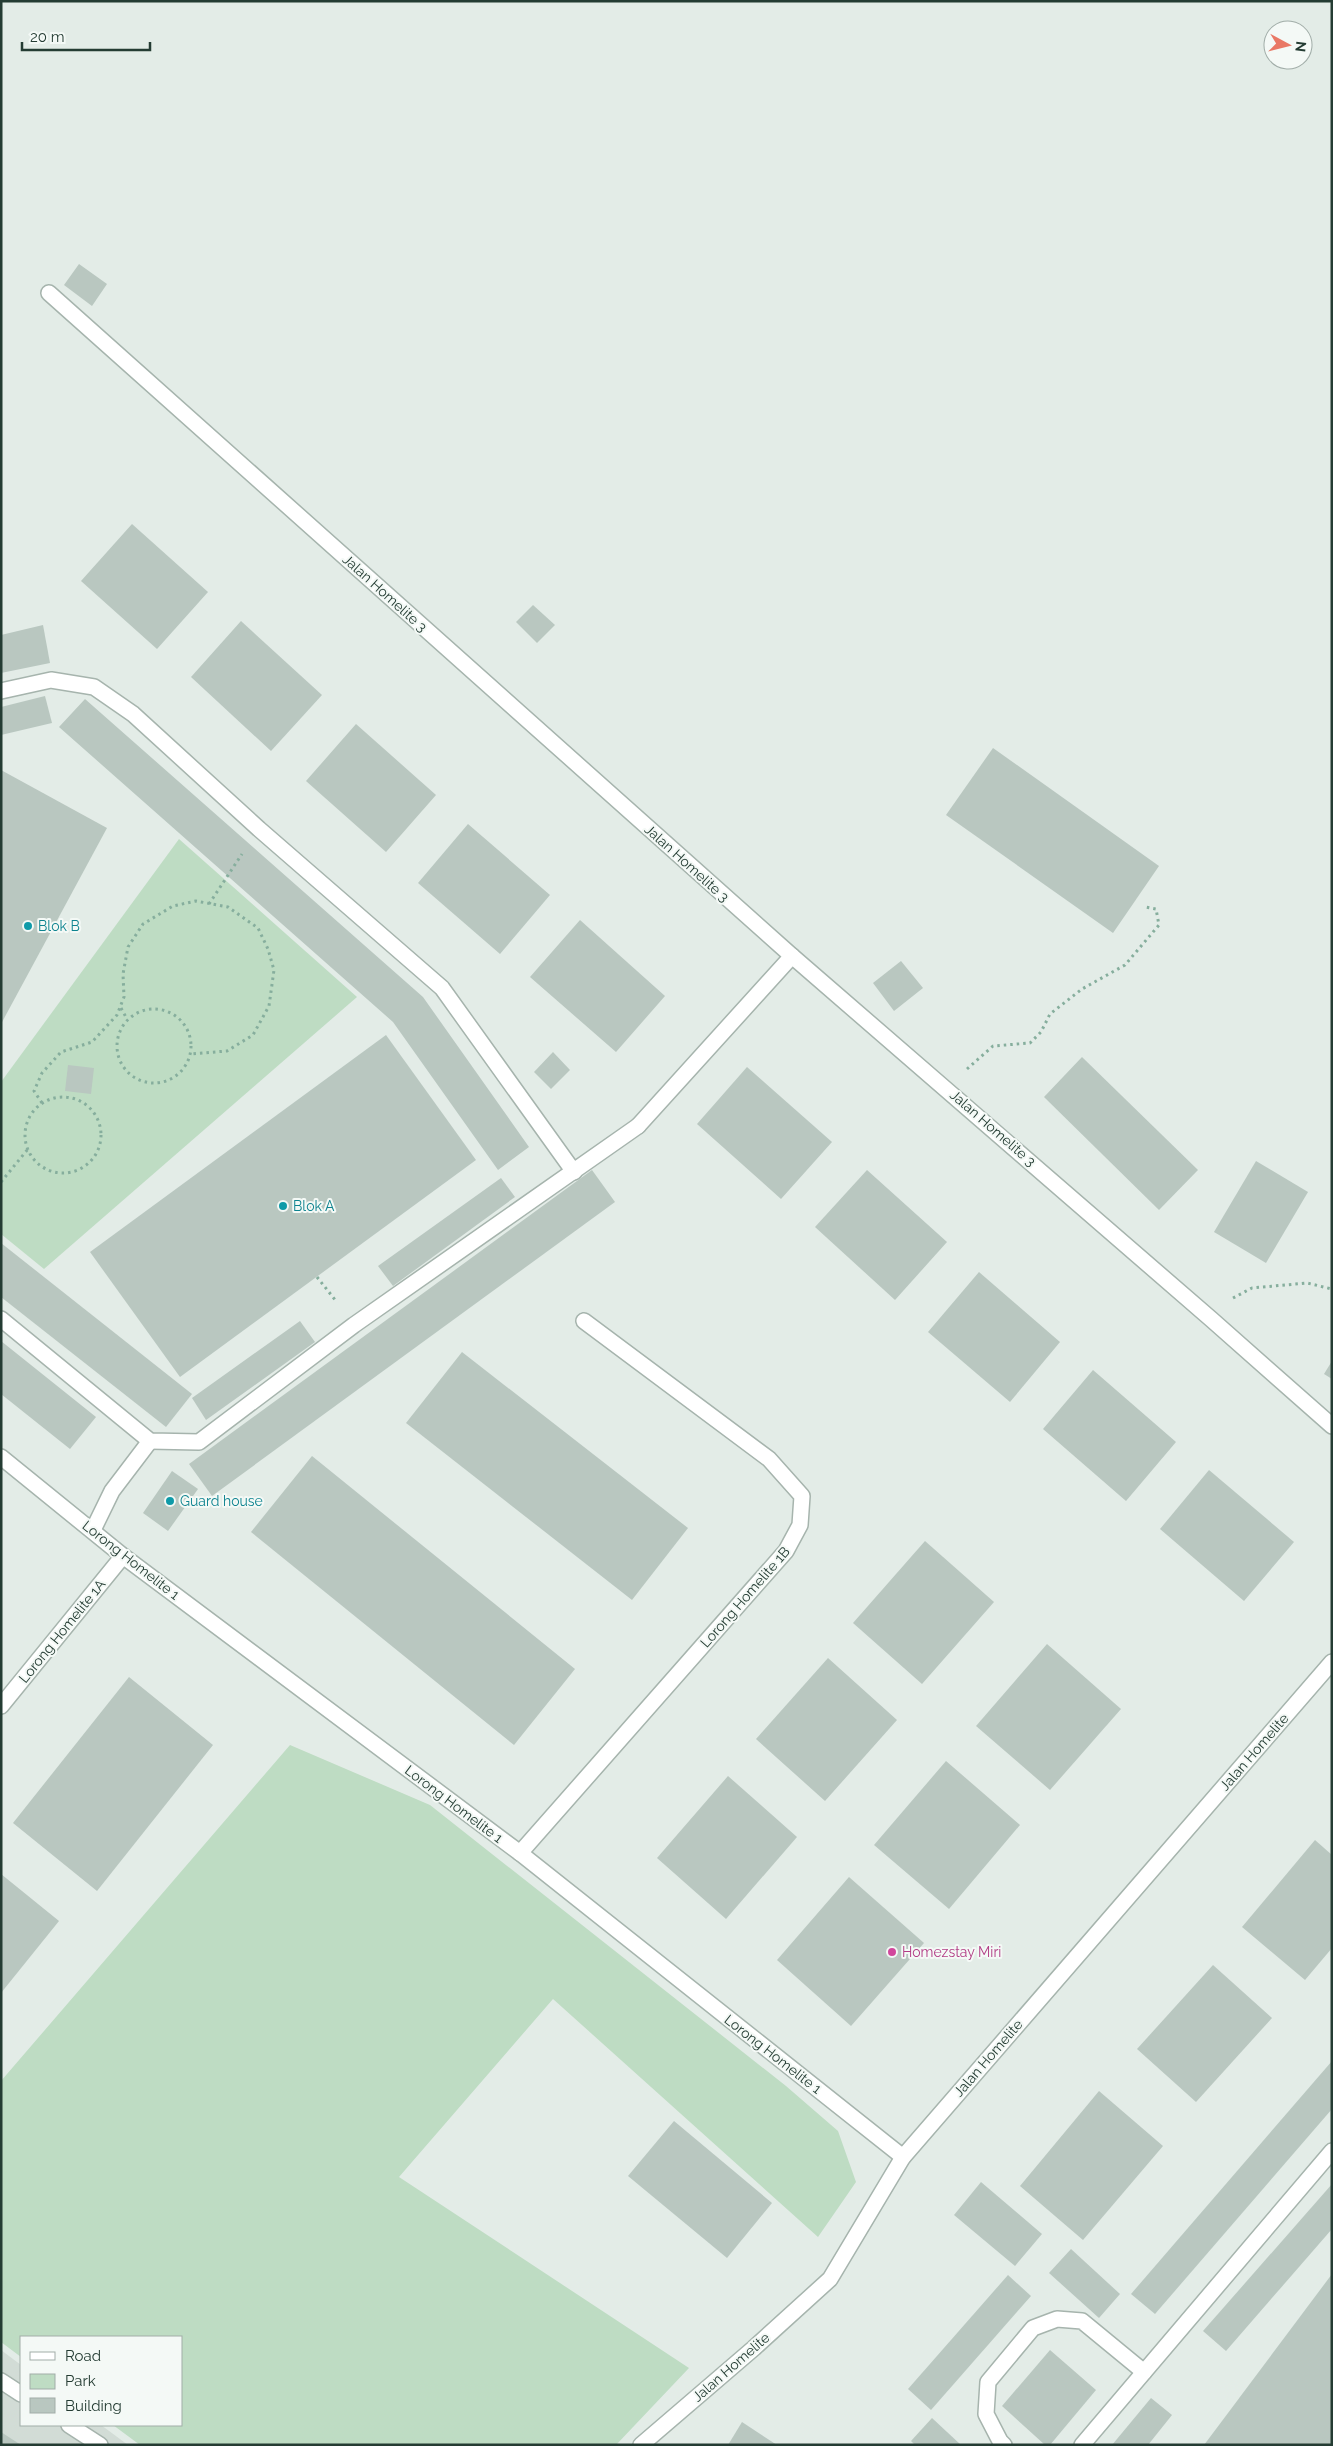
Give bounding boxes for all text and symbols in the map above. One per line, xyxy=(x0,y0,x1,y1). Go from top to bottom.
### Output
scale bar xyxy=(22,20,150,52)
north arrow xyxy=(1263,20,1313,70)
text: 20 m xyxy=(30,28,65,46)
text: N xyxy=(1292,40,1309,53)
street label: Jalan Homelite 3 xyxy=(340,551,430,635)
street label: Jalan Homelite 3 xyxy=(642,821,732,905)
place label: Blok B xyxy=(38,918,80,934)
marker: Blok B xyxy=(22,920,34,932)
street label: Jalan Homelite 3 xyxy=(947,1087,1039,1169)
place label: Blok A xyxy=(293,1198,335,1214)
marker: Blok A xyxy=(277,1200,289,1212)
place label: Guard house xyxy=(180,1493,263,1509)
marker: Guard house xyxy=(164,1495,176,1507)
street label: Lorong Homelite 1 xyxy=(79,1517,183,1603)
street label: Lorong Homelite 1B xyxy=(697,1543,793,1651)
street label: Lorong Homelite 1A xyxy=(15,1576,109,1686)
street label: Jalan Homelite xyxy=(1216,1710,1292,1794)
street label: Lorong Homelite 1 xyxy=(402,1762,506,1846)
place label: Homezstay Miri xyxy=(902,1944,1001,1960)
marker: Homezstay Miri xyxy=(886,1946,898,1958)
street label: Lorong Homelite 1 xyxy=(721,2011,825,2097)
street label: Jalan Homelite xyxy=(950,2016,1026,2100)
street label: Jalan Homelite xyxy=(689,2329,773,2405)
legend xyxy=(20,2336,182,2426)
text: Road xyxy=(65,2347,101,2365)
text: Park xyxy=(65,2372,96,2390)
text: Building xyxy=(65,2397,122,2415)

